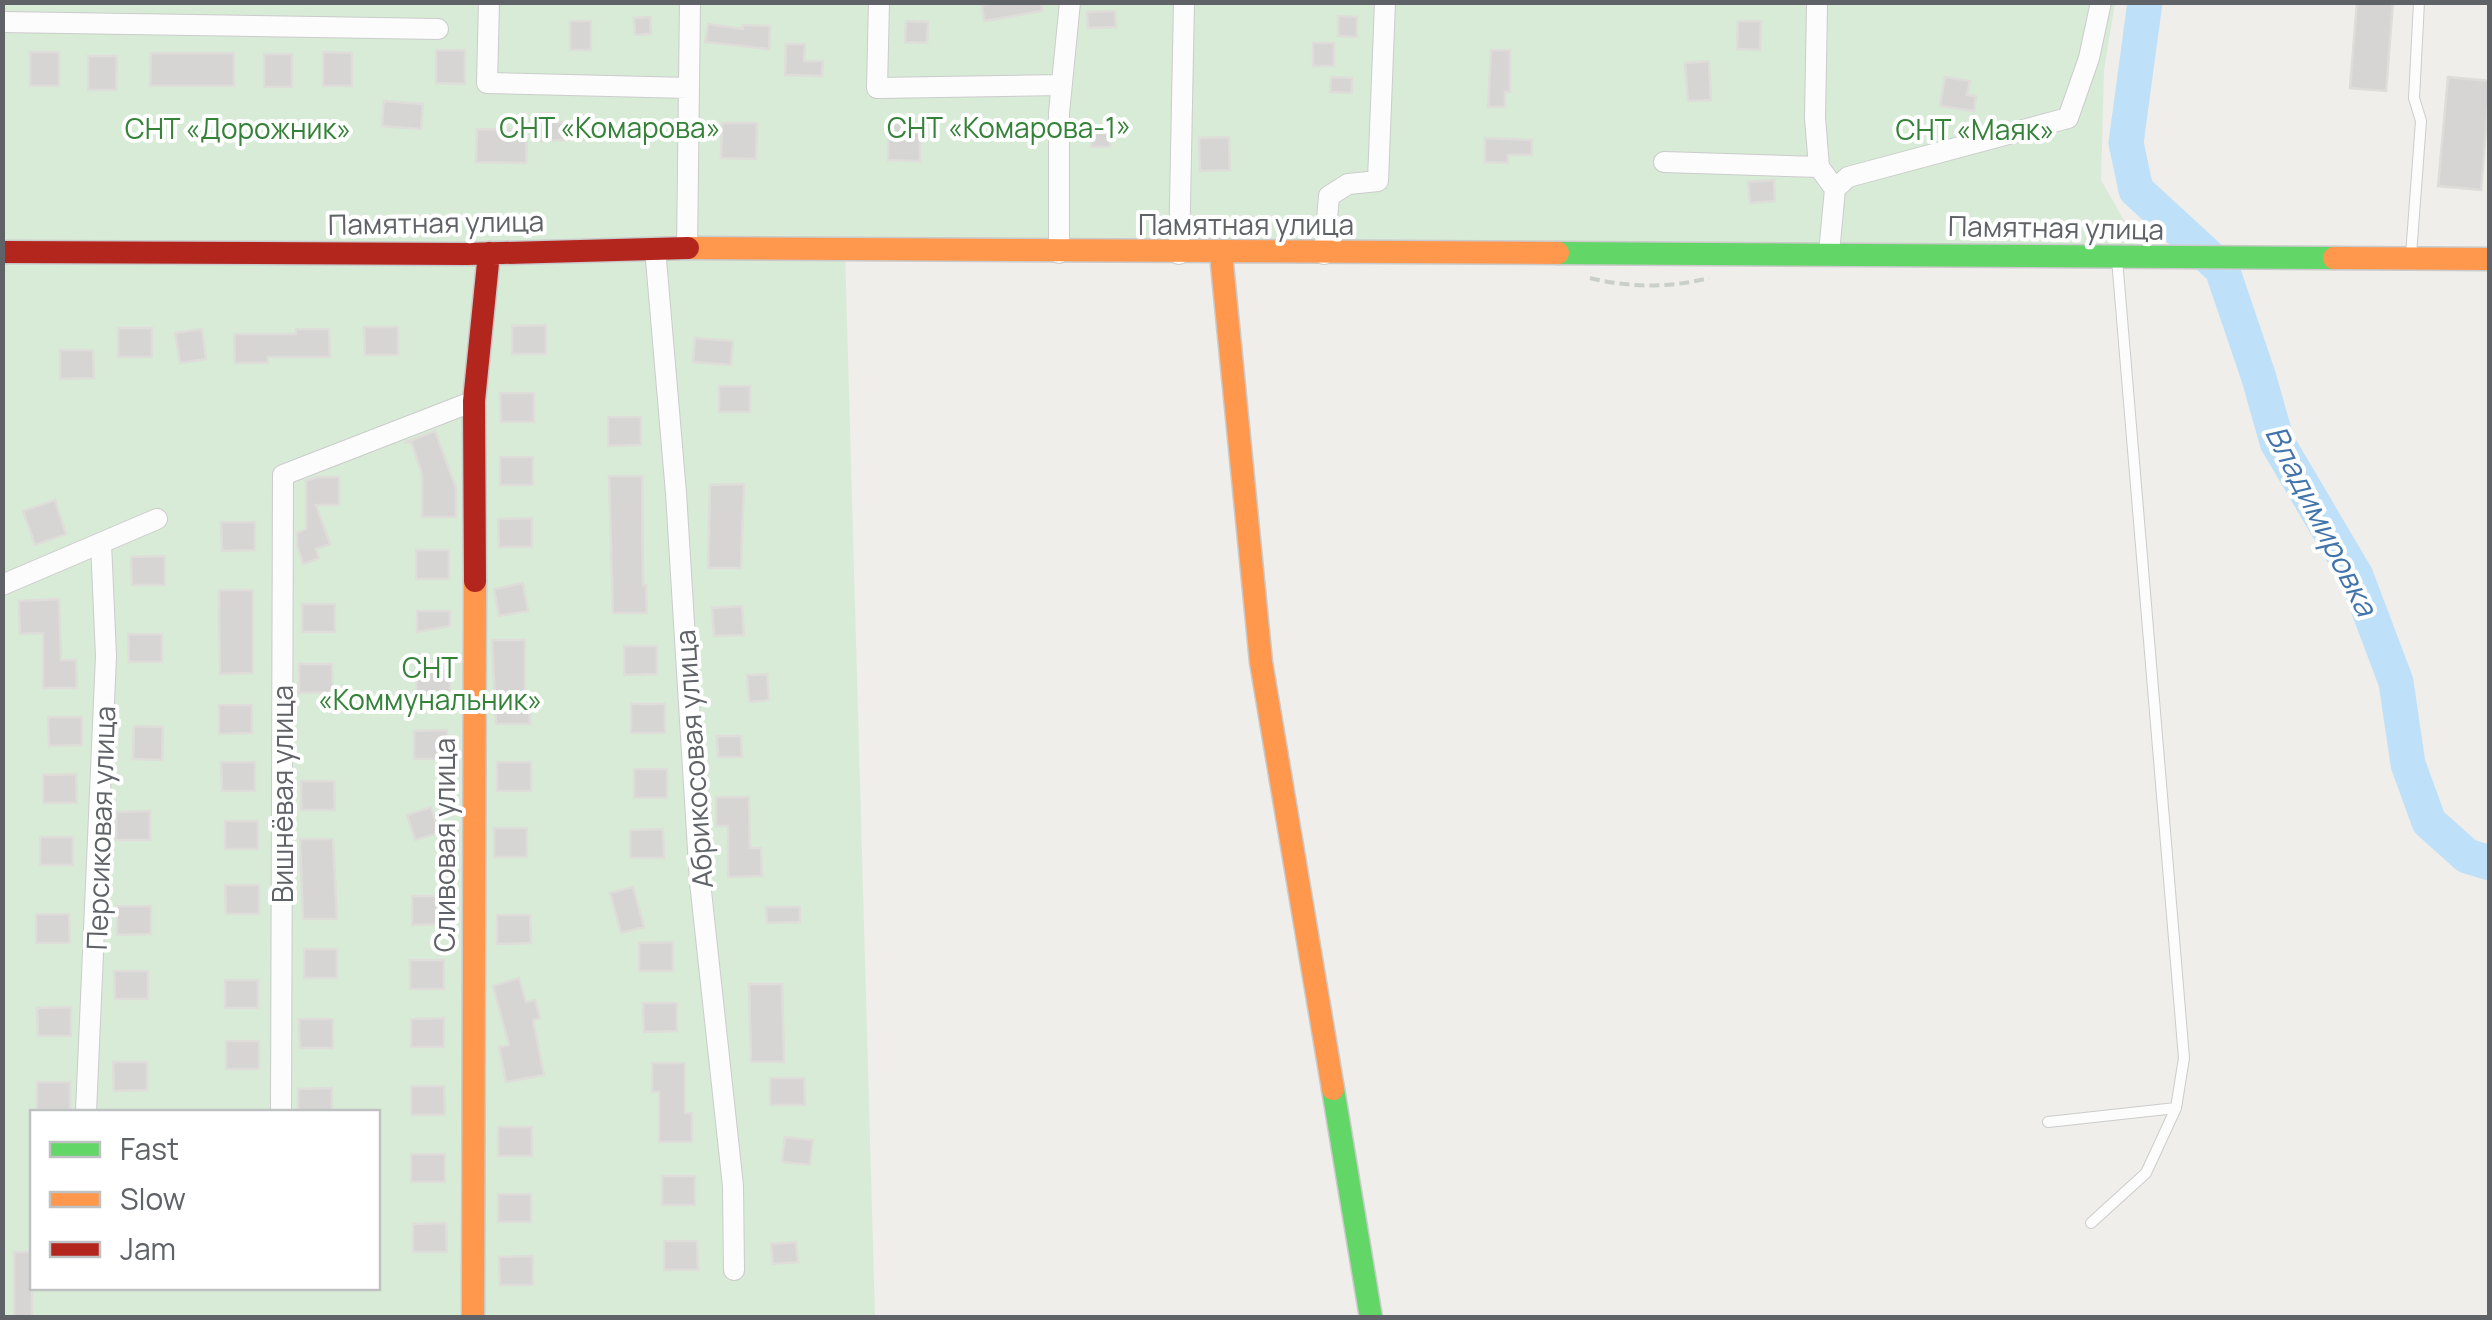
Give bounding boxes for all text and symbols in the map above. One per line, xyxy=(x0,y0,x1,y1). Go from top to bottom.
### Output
park label: СНТ «Комарова» xyxy=(499,108,721,146)
park label: СНТ «Комарова-1» xyxy=(887,108,1131,146)
park label: СНТ «Дорожник» xyxy=(125,109,351,147)
park label: СНТ «Маяк» xyxy=(1895,110,2055,148)
street label: Памятная улица xyxy=(328,201,544,243)
street label: Памятная улица xyxy=(1138,205,1354,243)
street label: Памятная улица xyxy=(1948,206,2164,248)
water label: Владимировка xyxy=(2256,418,2388,623)
street label: Абрикосовая улица xyxy=(665,628,721,890)
park label: СНТ «Коммунальник» xyxy=(318,648,542,718)
street label: Вишнёвая улица xyxy=(263,685,301,903)
street label: Персиковая улица xyxy=(77,705,123,951)
street label: Сливовая улица xyxy=(425,738,463,952)
legend xyxy=(30,1110,380,1290)
text: Fast xyxy=(120,1128,179,1169)
text: Slow xyxy=(120,1178,186,1219)
text: Jam xyxy=(120,1228,176,1269)

